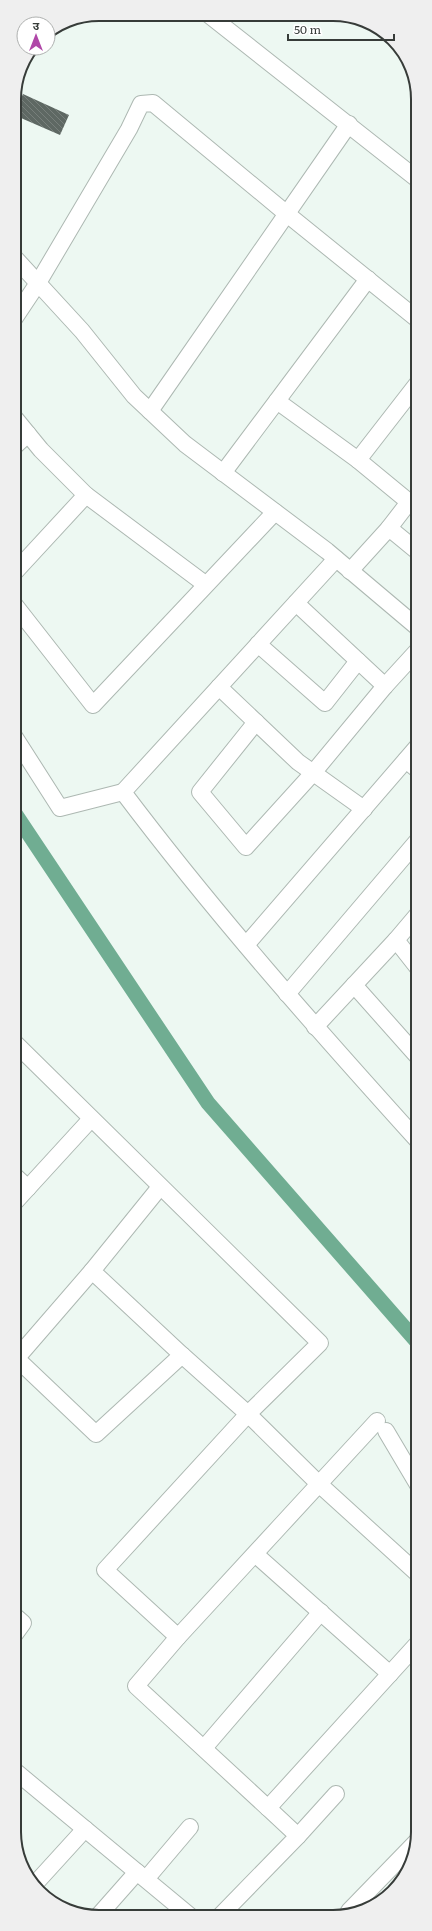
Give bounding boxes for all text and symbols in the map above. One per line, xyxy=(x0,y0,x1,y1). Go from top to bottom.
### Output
north arrow xyxy=(16,16,56,56)
scale bar xyxy=(288,16,394,42)
text: उ xyxy=(33,17,40,33)
text: 50 m xyxy=(294,20,321,38)

